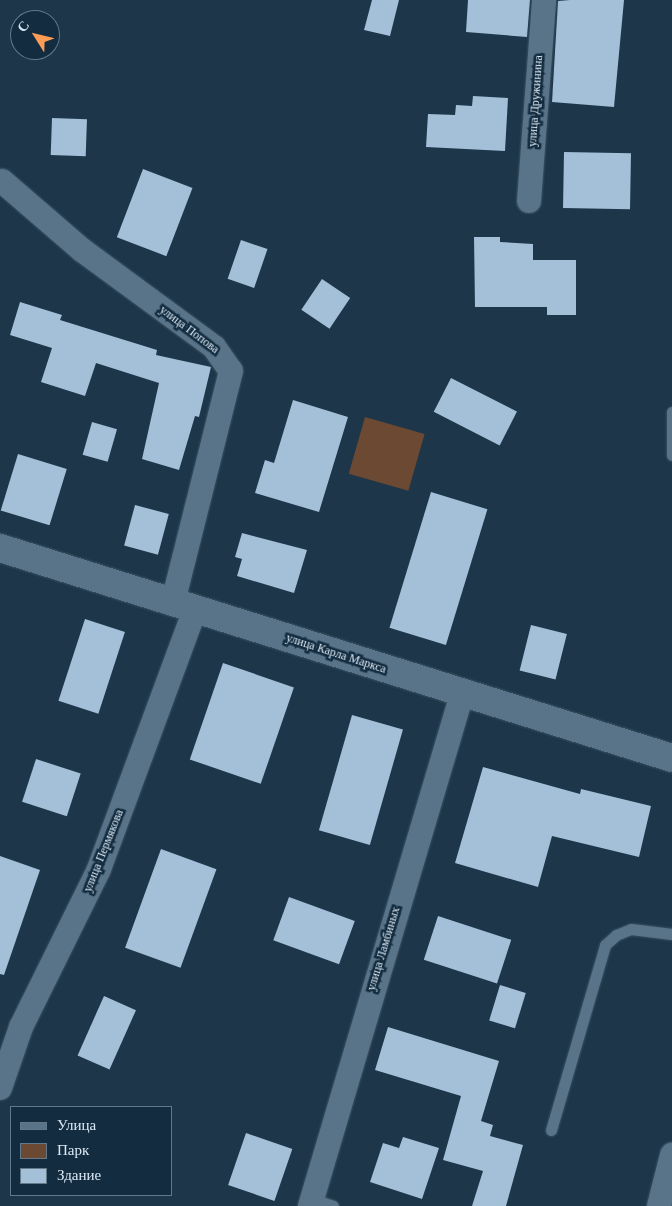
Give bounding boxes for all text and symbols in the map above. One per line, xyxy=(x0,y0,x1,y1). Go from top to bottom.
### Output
north arrow xyxy=(10,10,60,60)
text: С xyxy=(14,18,32,35)
street label: улица Дружинина xyxy=(526,55,546,147)
street label: улица Попова xyxy=(156,303,222,357)
street label: улица Карла Маркса xyxy=(284,631,388,677)
street label: улица Пермякова xyxy=(81,808,127,894)
street label: улица Ламбиных xyxy=(364,905,404,993)
legend xyxy=(10,1106,172,1196)
text: Улица xyxy=(57,1117,96,1133)
text: Парк xyxy=(57,1142,89,1158)
text: Здание xyxy=(57,1167,101,1183)

